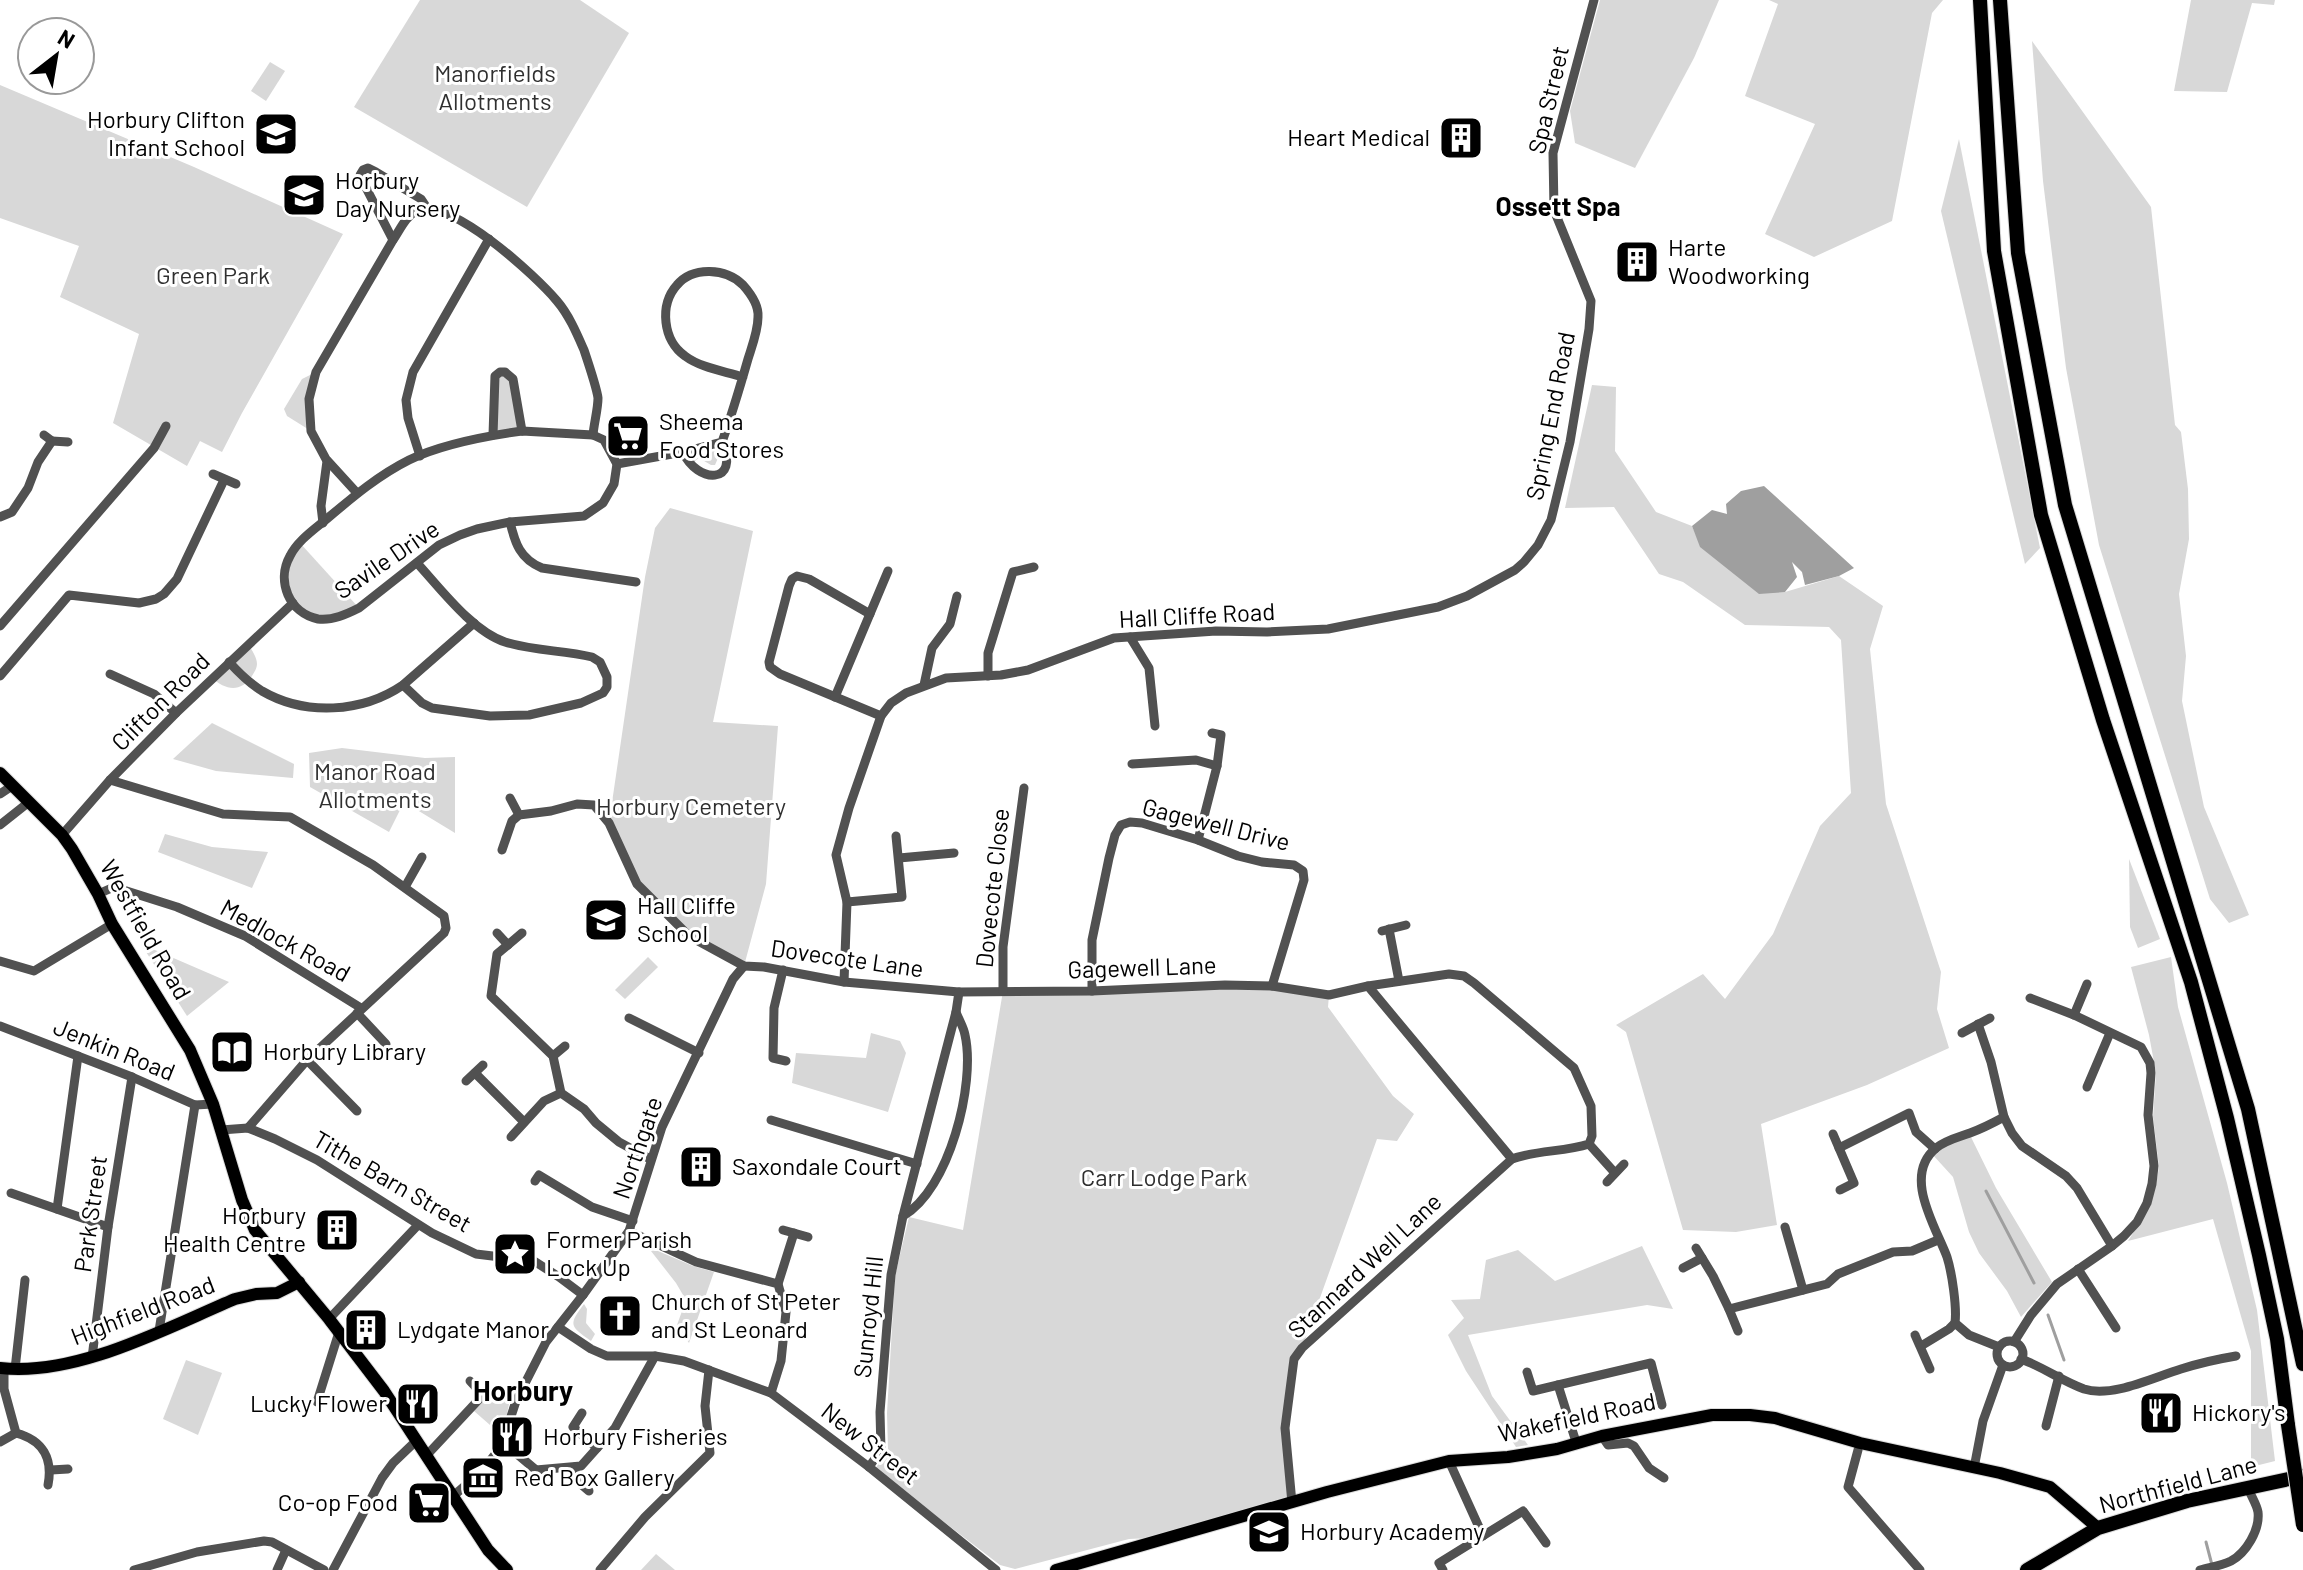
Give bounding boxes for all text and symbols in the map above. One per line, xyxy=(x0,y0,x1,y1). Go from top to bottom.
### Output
north arrow xyxy=(16,16,96,96)
text: N xyxy=(54,23,80,53)
street label: Spa Street xyxy=(1521,43,1574,156)
park label: Manorfields Allotments xyxy=(434,58,556,115)
place label: Horbury Clifton Infant School xyxy=(87,104,245,161)
school or university icon: Horbury Clifton Infant School xyxy=(252,110,300,158)
building icon: Heart Medical xyxy=(1437,114,1485,162)
place label: Heart Medical xyxy=(1287,122,1430,151)
place label: Horbury Day Nursery xyxy=(335,165,460,222)
school or university icon: Horbury Day Nursery xyxy=(280,171,328,219)
district label: Ossett Spa xyxy=(1496,190,1620,221)
place label: Harte Woodworking xyxy=(1668,232,1810,289)
building icon: Harte Woodworking xyxy=(1613,238,1661,286)
park label: Green Park xyxy=(156,260,270,289)
street label: Spring End Road xyxy=(1519,329,1580,502)
place label: Sheema Food Stores xyxy=(659,406,784,463)
supermarket icon: Sheema Food Stores xyxy=(604,412,652,460)
street label: Savile Drive xyxy=(328,513,444,604)
street label: Hall Cliffe Road xyxy=(1118,596,1276,633)
street label: Clifton Road xyxy=(105,646,215,756)
park label: Manor Road Allotments xyxy=(314,756,436,813)
park label: Horbury Cemetery xyxy=(596,791,786,820)
street label: Gagewell Drive xyxy=(1140,791,1293,856)
street label: Dovecote Close xyxy=(969,807,1014,969)
street label: Westfield Road xyxy=(95,854,198,1004)
place label: Hall Cliffe School xyxy=(637,890,736,947)
street label: Medlock Road xyxy=(216,892,356,987)
school or university icon: Hall Cliffe School xyxy=(582,896,630,944)
street label: Dovecote Lane xyxy=(769,932,925,983)
street label: Gagewell Lane xyxy=(1067,949,1217,984)
street label: Jenkin Road xyxy=(50,1011,180,1086)
library icon: Horbury Library xyxy=(208,1028,256,1076)
place label: Horbury Library xyxy=(263,1036,426,1065)
street label: Northgate xyxy=(606,1093,668,1202)
street label: Tithe Barn Street xyxy=(309,1124,477,1238)
building icon: Saxondale Court xyxy=(677,1143,725,1191)
place label: Saxondale Court xyxy=(732,1151,902,1180)
street label: Park Street xyxy=(67,1154,112,1274)
park label: Carr Lodge Park xyxy=(1081,1162,1247,1191)
street label: Stannard Well Lane xyxy=(1281,1186,1447,1344)
place label: Horbury Health Centre xyxy=(163,1200,306,1257)
building icon: Horbury Health Centre xyxy=(313,1206,361,1254)
place label: Former Parish Lock Up xyxy=(546,1224,692,1281)
place icon: Former Parish Lock Up xyxy=(491,1230,539,1278)
street label: Sunroyd Hill xyxy=(847,1254,888,1379)
street label: Highfield Road xyxy=(67,1269,218,1350)
place label: Church of St Peter and St Leonard xyxy=(651,1286,841,1343)
church icon: Church of St Peter and St Leonard xyxy=(596,1292,644,1340)
building icon: Lydgate Manor xyxy=(342,1306,390,1354)
place label: Lydgate Manor xyxy=(397,1314,549,1343)
district label: Horbury xyxy=(473,1373,573,1407)
restaurant icon: Lucky Flower xyxy=(394,1380,442,1428)
street label: Wakefield Road xyxy=(1495,1386,1658,1447)
place label: Lucky Flower xyxy=(250,1388,387,1417)
restaurant icon: Hickory's xyxy=(2137,1389,2185,1437)
street label: New Street xyxy=(816,1396,926,1490)
place label: Hickory's xyxy=(2192,1397,2285,1426)
restaurant icon: Horbury Fisheries xyxy=(488,1413,536,1461)
place label: Horbury Fisheries xyxy=(543,1421,728,1450)
street label: Northfield Lane xyxy=(2095,1449,2260,1519)
museum icon: Red Box Gallery xyxy=(459,1454,507,1502)
place label: Red Box Gallery xyxy=(514,1462,675,1491)
supermarket icon: Co-op Food xyxy=(405,1479,453,1527)
place label: Co-op Food xyxy=(278,1487,398,1516)
school or university icon: Horbury Academy xyxy=(1245,1508,1293,1556)
place label: Horbury Academy xyxy=(1300,1516,1484,1545)

